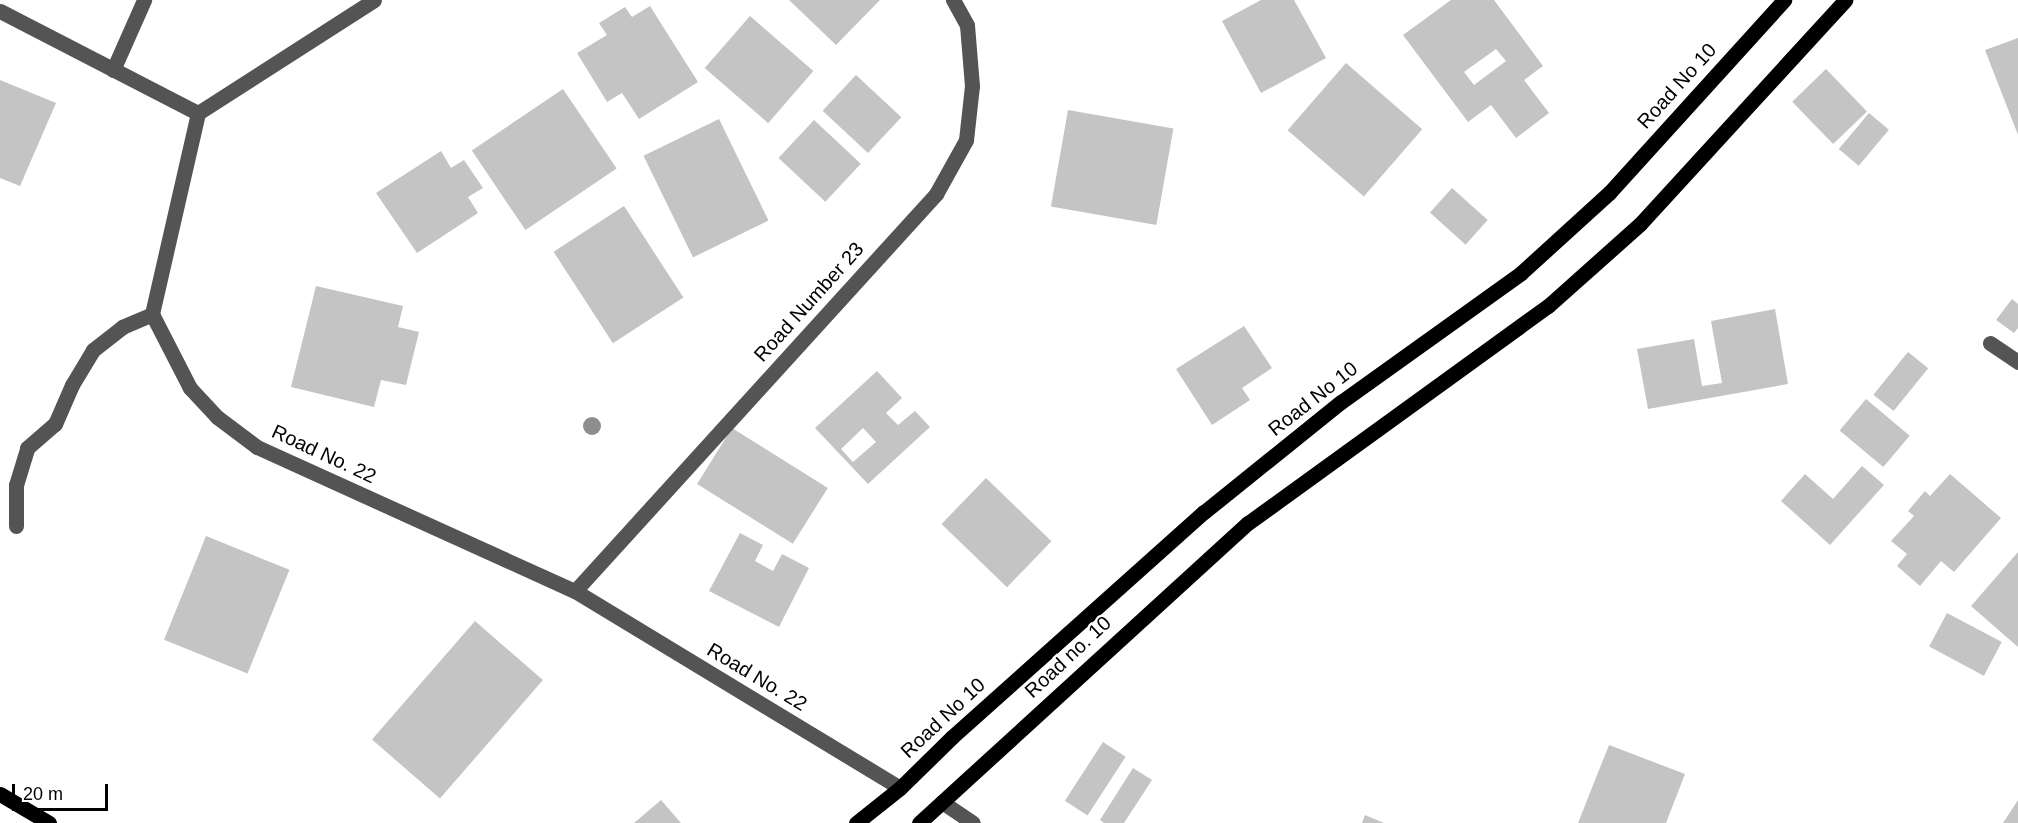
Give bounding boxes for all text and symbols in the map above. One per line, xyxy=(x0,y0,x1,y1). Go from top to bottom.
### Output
street label: Road No 10 xyxy=(1632,38,1722,134)
street label: Road Number 23 xyxy=(749,237,869,367)
street label: Road No 10 xyxy=(1264,357,1362,441)
street label: Road No. 22 xyxy=(268,419,380,489)
street label: Road no. 10 xyxy=(1020,611,1116,703)
street label: Road No. 22 xyxy=(703,638,811,716)
street label: Road No 10 xyxy=(896,673,990,763)
scale bar xyxy=(15,772,111,810)
text: 20 m xyxy=(23,784,63,804)

